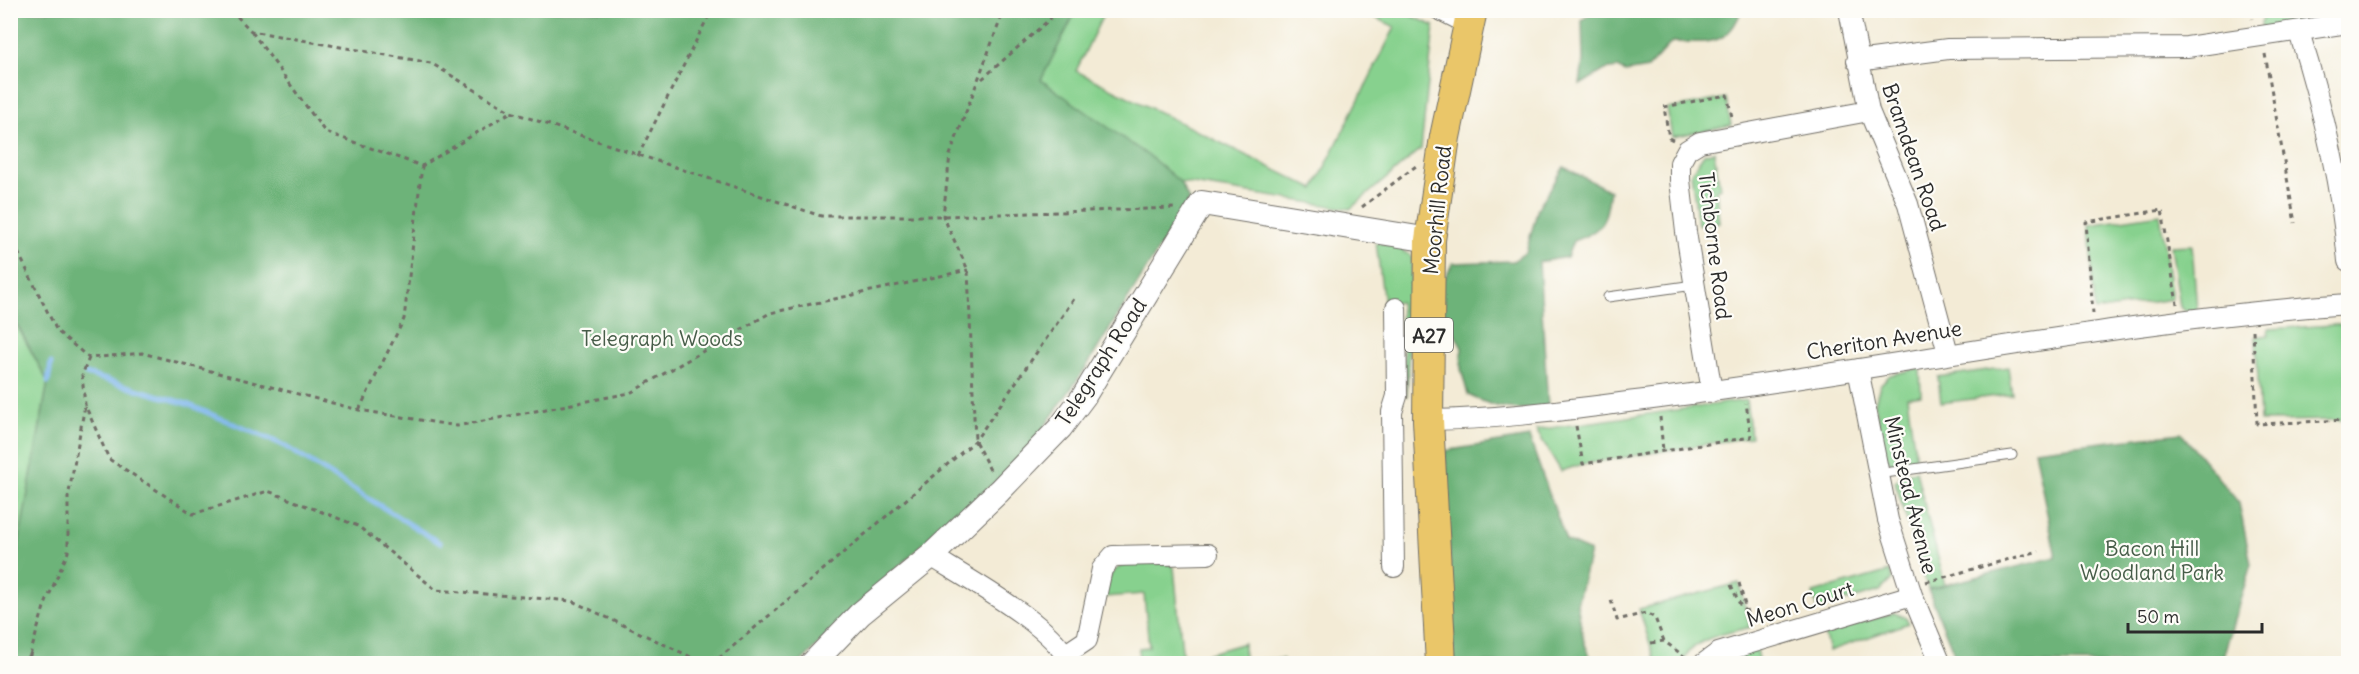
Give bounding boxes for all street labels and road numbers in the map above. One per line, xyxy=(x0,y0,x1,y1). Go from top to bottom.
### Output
street label: Bramdean Road xyxy=(1876,80,1952,234)
street label: Moorhill Road xyxy=(1417,144,1457,276)
street label: Tichborne Road xyxy=(1693,171,1737,321)
street label: Telegraph Road xyxy=(1050,293,1152,431)
street label: Cheriton Avenue xyxy=(1804,314,1964,366)
road number: A27 xyxy=(1405,318,1453,352)
street label: Minstead Avenue xyxy=(1878,414,1944,576)
street label: Meon Court xyxy=(1743,575,1857,633)

